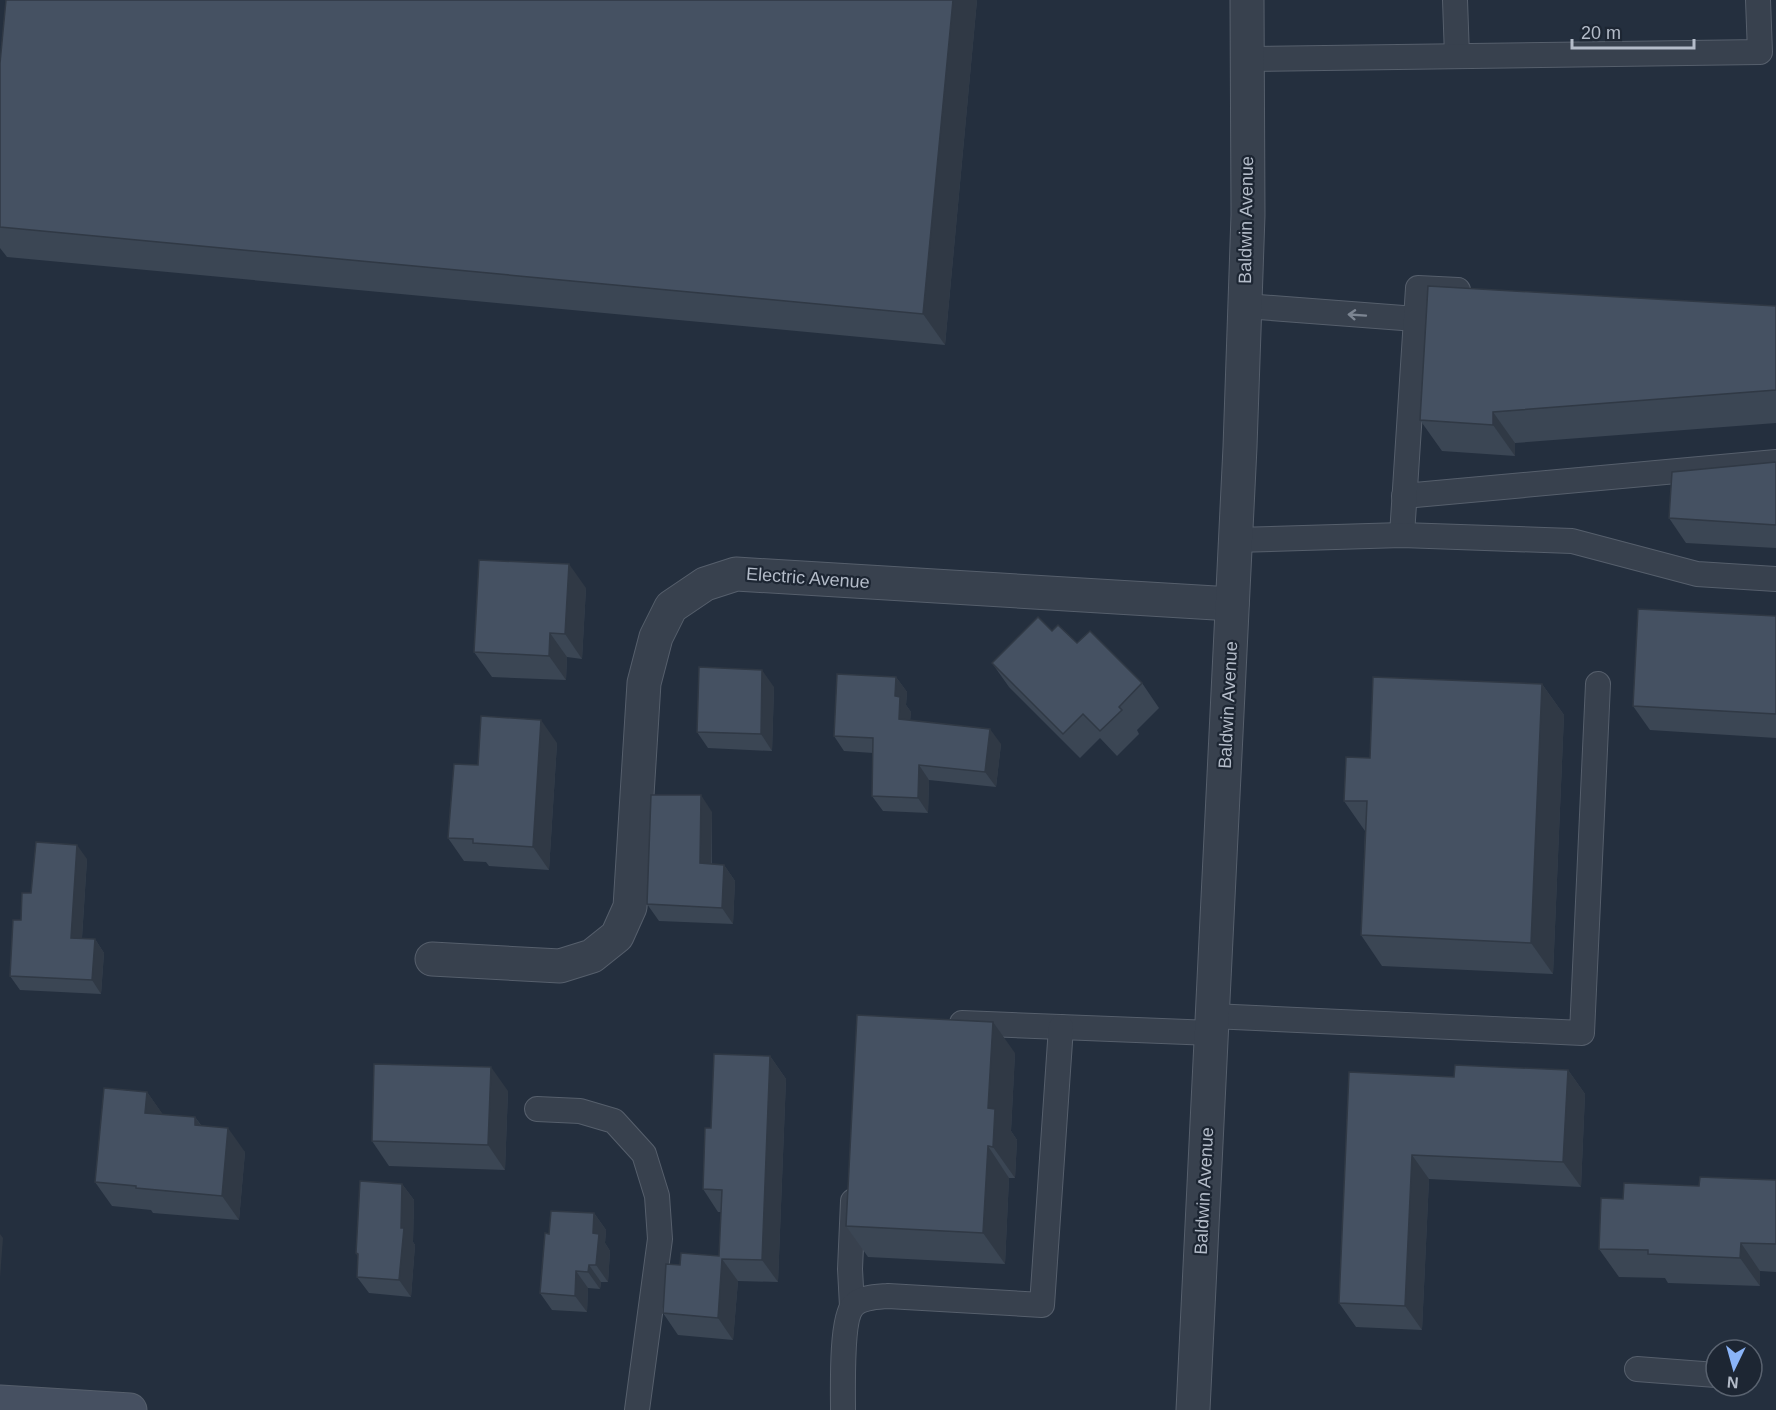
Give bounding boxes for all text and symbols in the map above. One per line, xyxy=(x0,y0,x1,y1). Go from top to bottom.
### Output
scale bar xyxy=(1572,12,1694,50)
text: 20 m xyxy=(1581,23,1621,43)
street label: Baldwin Avenue xyxy=(1235,156,1257,284)
one-way arrow xyxy=(1348,309,1368,320)
street label: Electric Avenue xyxy=(746,564,870,592)
street label: Baldwin Avenue xyxy=(1215,641,1241,769)
street label: Baldwin Avenue xyxy=(1191,1127,1217,1255)
north arrow xyxy=(1704,1338,1764,1398)
text: N xyxy=(1726,1373,1739,1391)

